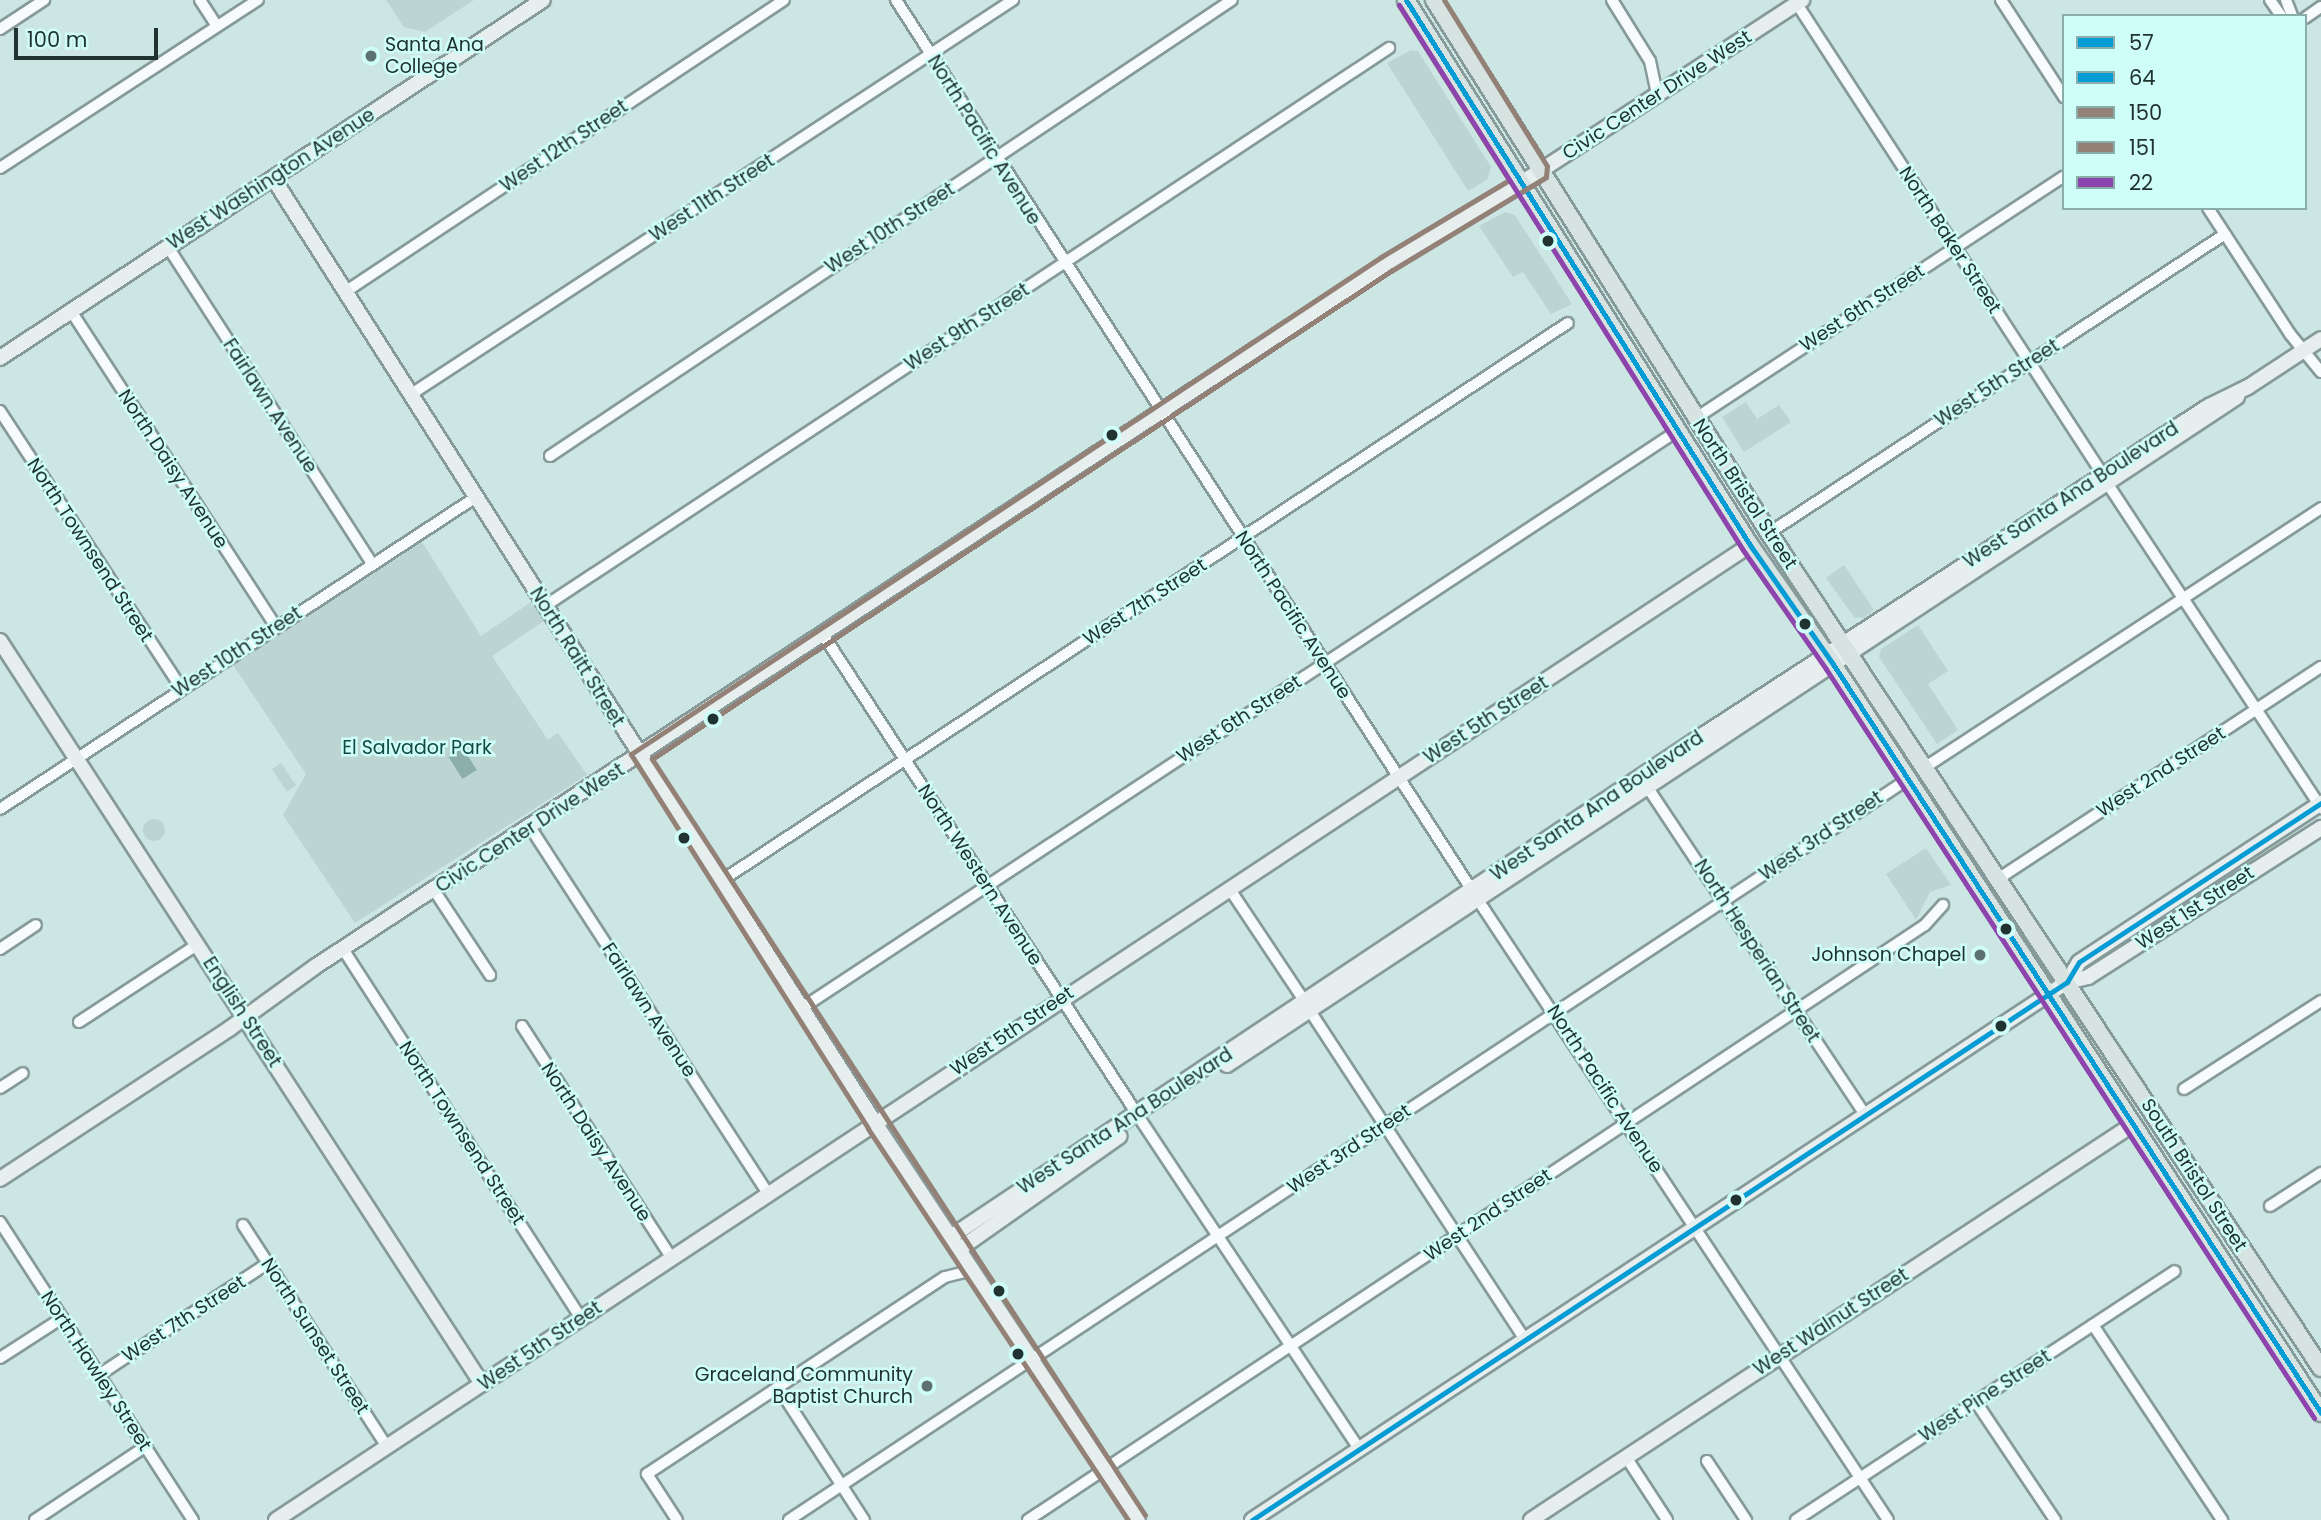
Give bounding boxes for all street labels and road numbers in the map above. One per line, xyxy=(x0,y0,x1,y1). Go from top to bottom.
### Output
street label: Civic Center Drive West xyxy=(1558,25,1756,165)
street label: North Pacific Avenue xyxy=(922,51,1046,229)
street label: West 12th Street xyxy=(496,95,632,197)
street label: West Washington Avenue xyxy=(163,103,379,255)
street label: West 11th Street xyxy=(645,149,779,247)
street label: North Baker Street xyxy=(1894,162,2006,318)
street label: West 10th Street xyxy=(821,178,959,278)
street label: West 6th Street xyxy=(1795,259,1929,357)
street label: West 9th Street xyxy=(900,278,1034,376)
street label: Fairlawn Avenue xyxy=(218,334,322,478)
street label: West 5th Street xyxy=(1930,334,2064,432)
street label: North Daisy Avenue xyxy=(113,385,233,553)
street label: North Bristol Street xyxy=(1688,415,1802,573)
street label: West Santa Ana Boulevard xyxy=(1959,417,2183,573)
street label: North Townsend Street xyxy=(22,454,158,646)
street label: North Pacific Avenue xyxy=(1230,527,1356,703)
street label: West 7th Street xyxy=(1079,554,1211,650)
street label: North Raitt Street xyxy=(525,583,629,731)
street label: West 10th Street xyxy=(168,602,306,702)
street label: West 6th Street xyxy=(1172,670,1306,768)
street label: West 5th Street xyxy=(1419,671,1553,769)
street label: West 2nd Street xyxy=(2092,722,2230,822)
street label: West Santa Ana Boulevard xyxy=(1486,726,1708,886)
street label: Civic Center Drive West xyxy=(431,758,629,898)
street label: North Western Avenue xyxy=(913,780,1047,970)
street label: West 3rd Street xyxy=(1755,786,1887,886)
street label: North Hesperian Street xyxy=(1689,855,1825,1047)
street label: West 1st Street xyxy=(2132,861,2258,955)
street label: Fairlawn Avenue xyxy=(597,938,701,1082)
street label: English Street xyxy=(198,953,286,1071)
street label: West 5th Street xyxy=(946,981,1078,1081)
street label: North Pacific Avenue xyxy=(1542,1001,1668,1177)
street label: North Townsend Street xyxy=(394,1037,530,1229)
street label: West Santa Ana Boulevard xyxy=(1013,1043,1237,1199)
street label: North Daisy Avenue xyxy=(536,1058,656,1226)
street label: South Bristol Street xyxy=(2136,1094,2252,1256)
street label: West 3rd Street xyxy=(1283,1099,1415,1199)
street label: West 2nd Street xyxy=(1420,1164,1556,1266)
street label: North Sunset Street xyxy=(256,1254,374,1418)
street label: West Walnut Street xyxy=(1749,1263,1913,1381)
street label: West 7th Street xyxy=(118,1271,250,1367)
street label: North Hawley Street xyxy=(36,1287,156,1455)
street label: West 5th Street xyxy=(474,1296,606,1396)
street label: West Pine Street xyxy=(1915,1345,2055,1447)

